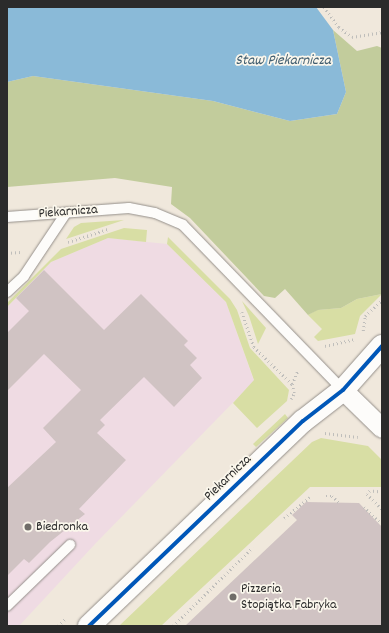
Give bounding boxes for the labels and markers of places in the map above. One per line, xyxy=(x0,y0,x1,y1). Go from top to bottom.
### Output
place label: Biedronka xyxy=(36,519,88,535)
marker: Biedronka xyxy=(23,522,33,532)
place label: Pizzeria Stopiątka Fabryka xyxy=(241,581,337,614)
marker: Pizzeria Stopiątka Fabryka xyxy=(228,592,238,602)

